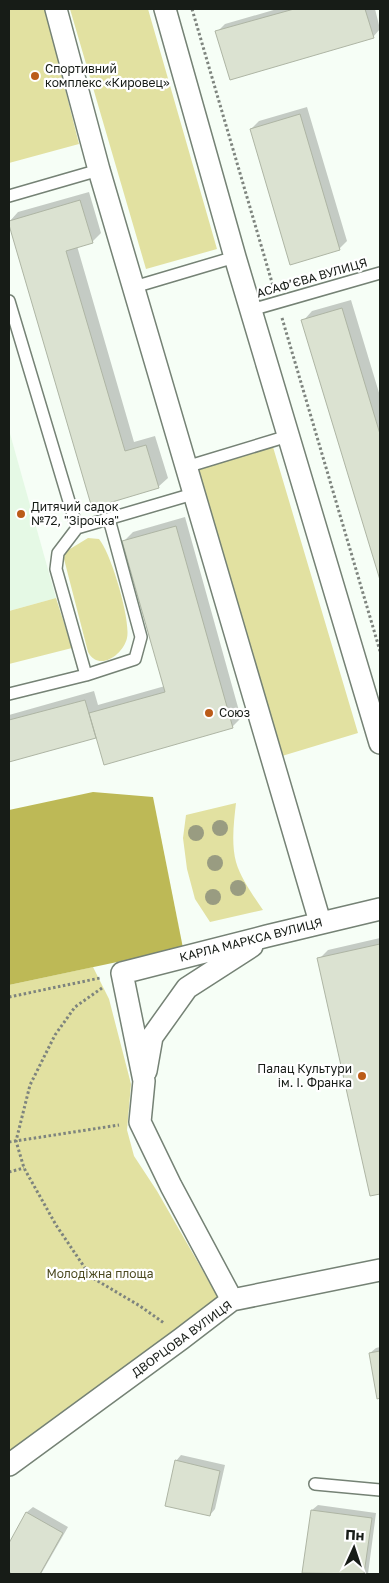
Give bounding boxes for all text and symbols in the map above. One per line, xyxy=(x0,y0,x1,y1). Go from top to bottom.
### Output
place label: Cпортивний комплекс «Кировец» xyxy=(45,61,170,90)
marker: Cпортивний комплекс «Кировец» xyxy=(29,70,41,82)
street label: АСАФ’ЄВА ВУЛИЦЯ xyxy=(255,255,369,301)
place label: Дитячий садок №72, "Зірочка" xyxy=(31,499,119,528)
marker: Дитячий садок №72, "Зірочка" xyxy=(15,508,27,520)
place label: Союз xyxy=(219,705,250,720)
marker: Союз xyxy=(203,707,215,719)
street label: КАРЛА МАРКСА ВУЛИЦЯ xyxy=(178,914,324,965)
place label: Палац Культури ім. І. Франка xyxy=(257,1061,352,1090)
marker: Палац Культури ім. І. Франка xyxy=(356,1070,368,1082)
park label: Молодіжна площа xyxy=(46,1266,154,1281)
street label: ДВОРЦОВА ВУЛИЦЯ xyxy=(129,1297,235,1380)
north arrow xyxy=(329,1523,379,1573)
text: Пн xyxy=(345,1526,365,1544)

